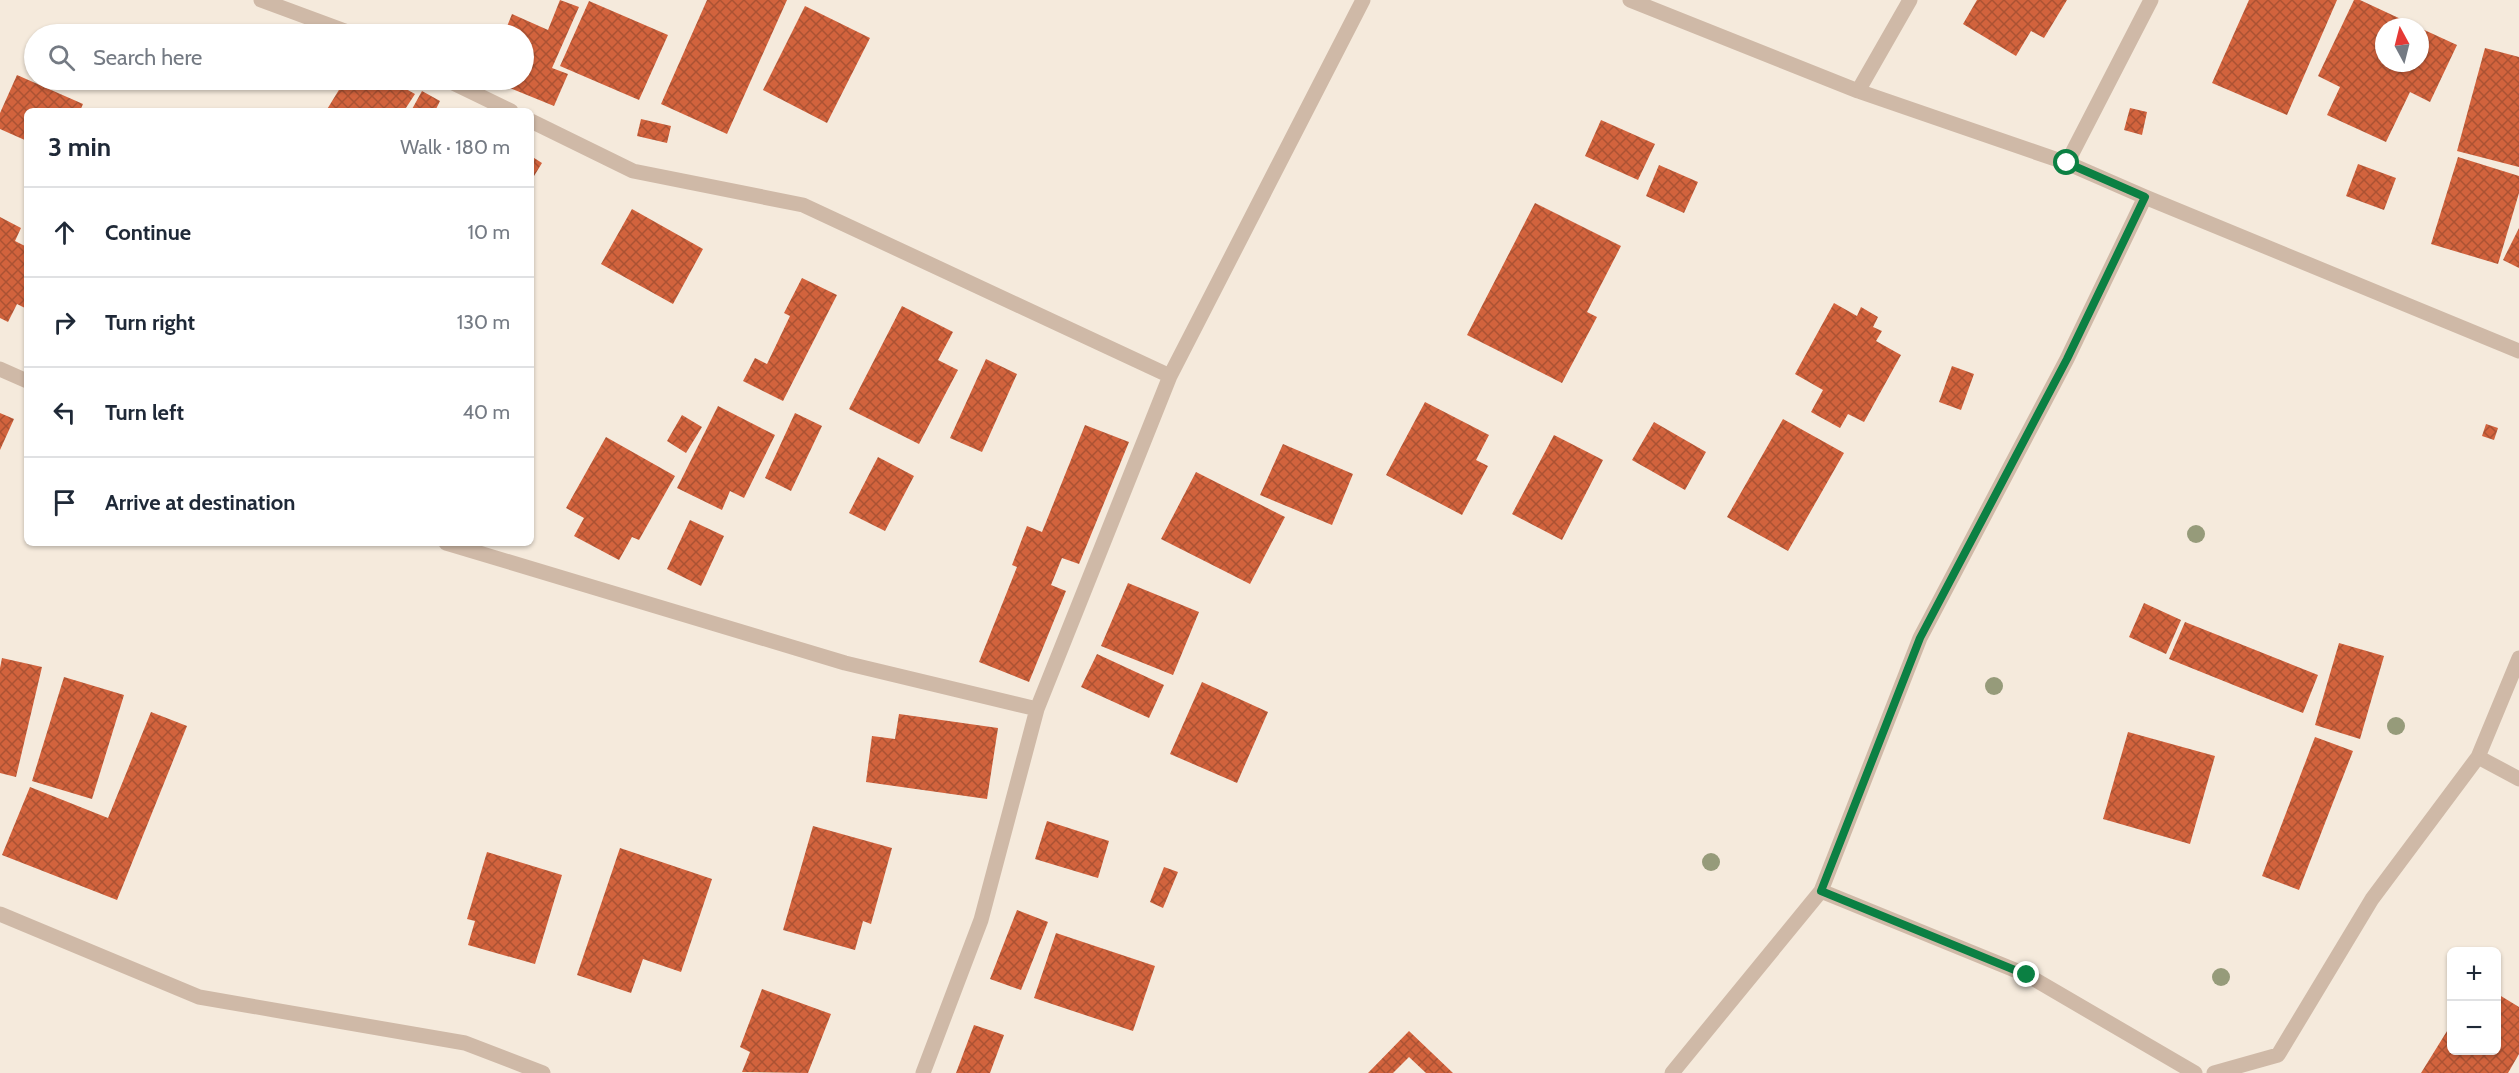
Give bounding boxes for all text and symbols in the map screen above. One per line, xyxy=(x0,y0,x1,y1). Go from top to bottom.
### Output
north arrow xyxy=(2375,18,2429,72)
search box xyxy=(24,24,534,90)
icon: search xyxy=(45,41,78,74)
text: Search here xyxy=(93,44,202,71)
text: 3 min xyxy=(48,131,111,163)
text: Walk · 180 m xyxy=(400,135,510,159)
route start xyxy=(2053,149,2079,175)
icon: ahead xyxy=(48,216,81,249)
text: Continue xyxy=(105,219,191,246)
text: 10 m xyxy=(467,220,510,244)
icon: right xyxy=(48,306,81,339)
text: Turn right xyxy=(105,309,195,336)
text: 130 m xyxy=(457,310,510,334)
icon: left xyxy=(48,396,81,429)
text: Turn left xyxy=(105,399,184,426)
text: 40 m xyxy=(462,400,510,424)
icon: arrive xyxy=(48,486,81,519)
text: Arrive at destination xyxy=(105,489,295,516)
map controls xyxy=(2447,947,2501,1055)
button: + xyxy=(2447,947,2501,1001)
route end xyxy=(2013,961,2039,987)
button: − xyxy=(2447,1001,2501,1055)

